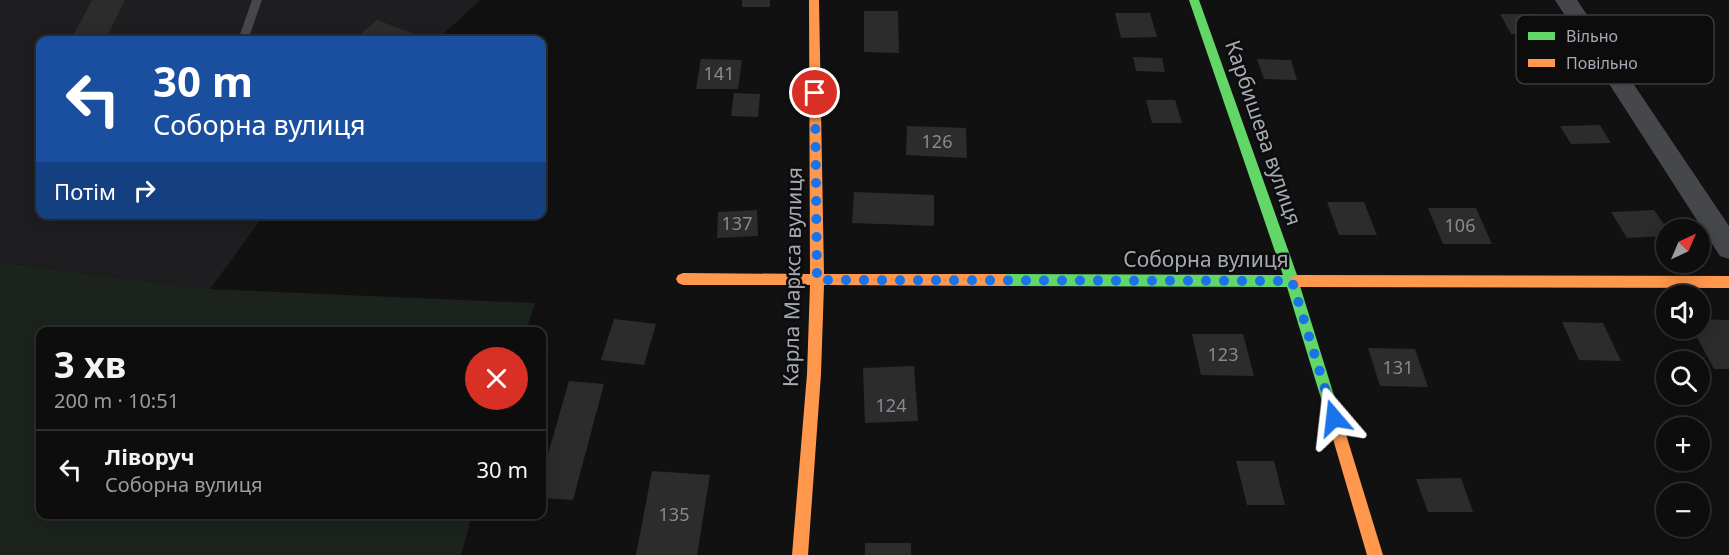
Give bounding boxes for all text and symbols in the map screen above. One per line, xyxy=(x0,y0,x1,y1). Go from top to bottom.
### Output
legend xyxy=(1516,15,1714,84)
text: Вільно xyxy=(1566,25,1618,47)
street label: Карбишева вулиця xyxy=(1219,36,1309,229)
text: 30 m xyxy=(153,52,253,109)
text: Повільно xyxy=(1566,52,1638,74)
icon: left xyxy=(54,60,132,138)
house number: 141 xyxy=(704,61,734,85)
pin xyxy=(789,67,840,118)
icon: arrive xyxy=(798,76,831,109)
text: Соборна вулиця xyxy=(153,106,366,143)
house number: 126 xyxy=(922,129,952,153)
street label: Карла Маркса вулиця xyxy=(776,167,808,387)
icon: right xyxy=(128,174,161,207)
text: Потім xyxy=(54,176,116,206)
house number: 137 xyxy=(722,211,752,235)
house number: 106 xyxy=(1445,213,1475,237)
north arrow xyxy=(1656,219,1710,273)
map controls xyxy=(1656,219,1710,537)
street label: Соборна вулиця xyxy=(1123,245,1289,273)
button: sound xyxy=(1656,285,1710,339)
text: 3 хв xyxy=(54,340,126,389)
house number: 123 xyxy=(1208,342,1238,366)
button: close xyxy=(465,347,528,410)
button: search xyxy=(1656,351,1710,405)
house number: 131 xyxy=(1383,355,1413,379)
position arrow xyxy=(1302,386,1366,450)
text: 200 m · 10:51 xyxy=(54,387,179,414)
house number: 124 xyxy=(876,393,906,417)
button: + xyxy=(1656,417,1710,471)
text: Ліворуч xyxy=(105,441,195,471)
icon: left xyxy=(54,453,87,486)
text: 30 m xyxy=(477,454,528,484)
text: Соборна вулиця xyxy=(105,471,262,498)
button: − xyxy=(1656,483,1710,537)
house number: 135 xyxy=(659,502,689,526)

